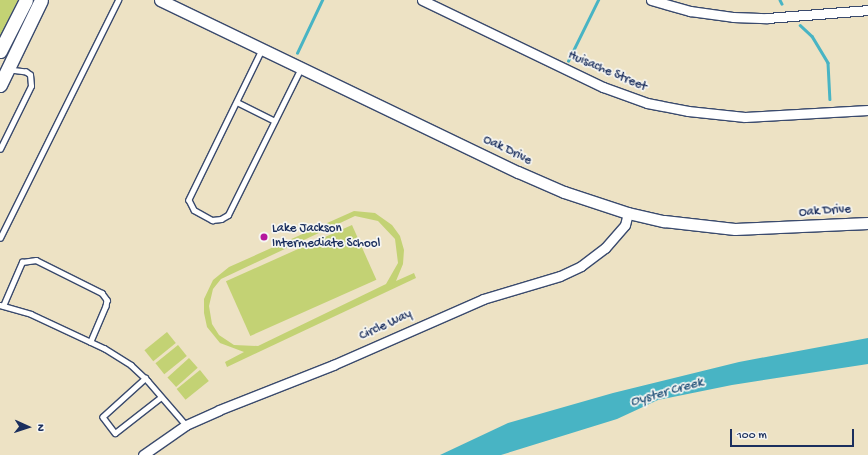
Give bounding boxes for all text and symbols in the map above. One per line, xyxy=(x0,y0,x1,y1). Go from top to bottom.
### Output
street label: Huisache Street xyxy=(565,48,649,96)
street label: Oak Drive xyxy=(480,133,534,169)
street label: Oak Drive xyxy=(798,202,852,222)
place label: Lake Jackson Intermediate School xyxy=(272,222,380,253)
marker: Lake Jackson Intermediate School xyxy=(259,232,269,242)
street label: Circle Way xyxy=(357,307,415,345)
water label: Oyster Creek xyxy=(629,375,705,411)
north arrow xyxy=(8,407,48,447)
scale bar xyxy=(732,421,856,447)
text: N xyxy=(34,424,46,432)
text: 100 m xyxy=(737,429,767,443)

